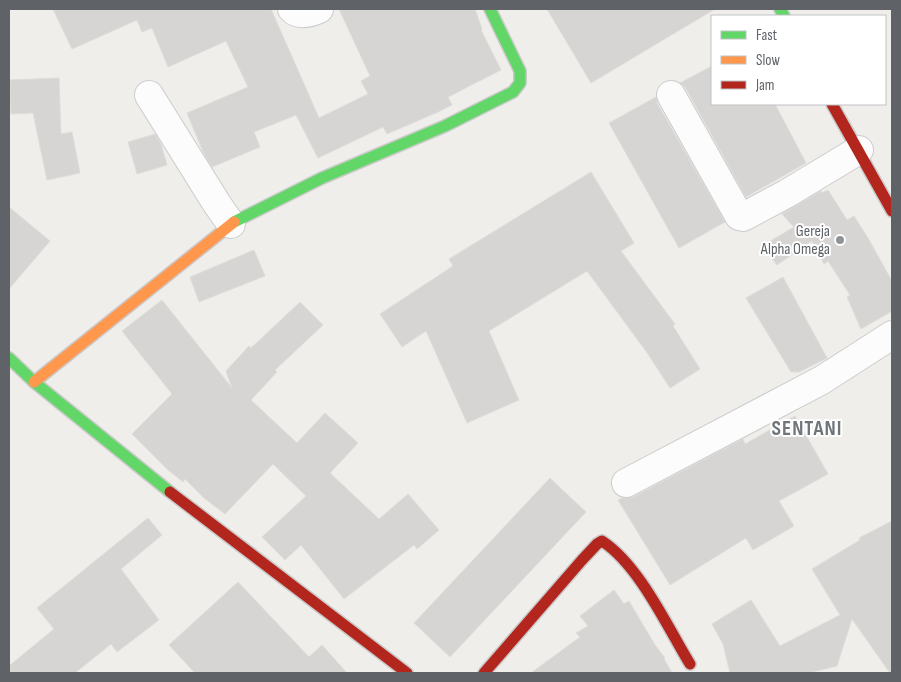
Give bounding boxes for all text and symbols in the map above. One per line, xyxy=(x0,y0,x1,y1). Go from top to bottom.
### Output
legend xyxy=(711,15,886,105)
text: Fast xyxy=(756,26,778,45)
text: Slow xyxy=(756,51,780,70)
text: Jam xyxy=(755,76,774,95)
place label: Gereja Alpha Omega xyxy=(760,222,830,259)
marker: Gereja Alpha Omega xyxy=(834,234,846,246)
district label: SENTANI xyxy=(772,416,842,441)

